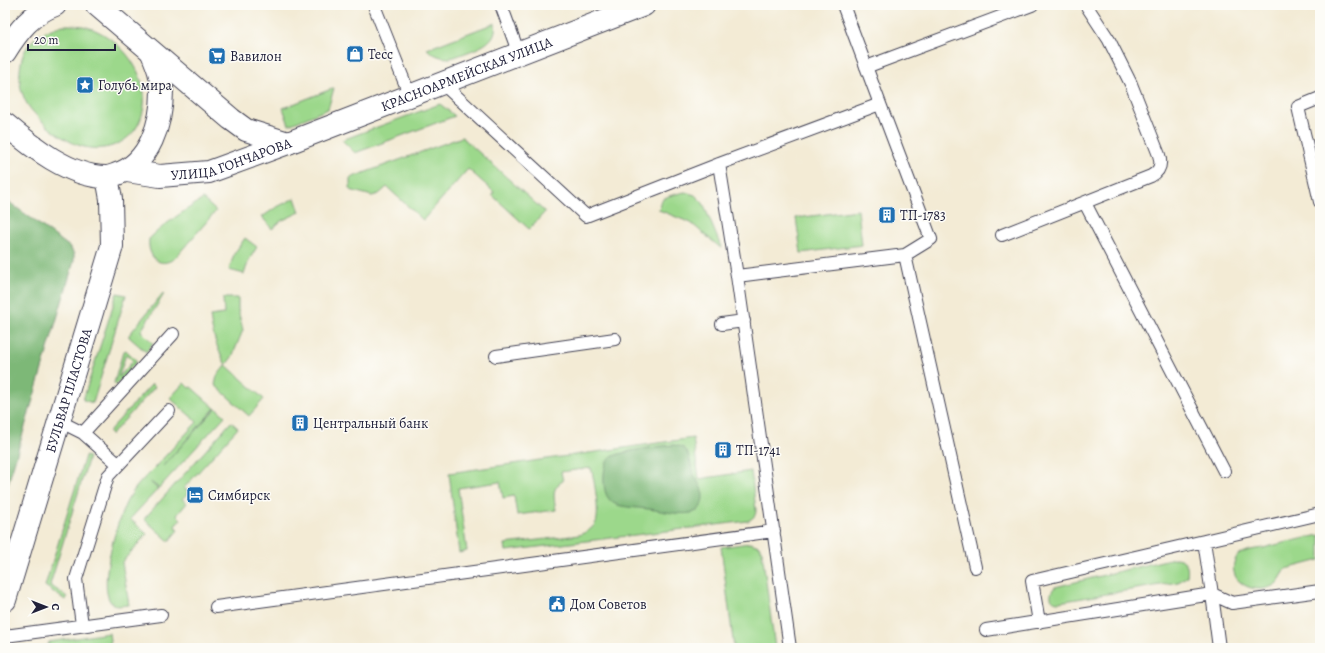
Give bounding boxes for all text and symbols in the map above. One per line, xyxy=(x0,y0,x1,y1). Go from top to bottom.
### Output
scale bar xyxy=(28,26,115,52)
text: 20 m xyxy=(34,32,58,48)
street label: КРАСНОАРМЕЙСКАЯ УЛИЦА xyxy=(378,32,556,116)
shop icon: Тесс xyxy=(345,44,365,64)
place label: Тесс xyxy=(368,45,393,64)
supermarket icon: Вавилон xyxy=(207,46,227,66)
place label: Вавилон xyxy=(230,47,282,66)
place icon: Голубь мира xyxy=(75,75,95,95)
place label: Голубь мира xyxy=(98,76,172,95)
street label: УЛИЦА ГОНЧАРОВА xyxy=(170,133,295,185)
building icon: ТП-1783 xyxy=(877,205,897,225)
place label: ТП-1783 xyxy=(900,206,946,225)
street label: БУЛЬВАР ПЛАСТОВА xyxy=(41,325,97,455)
building icon: Центральный банк xyxy=(290,413,310,433)
place label: Центральный банк xyxy=(313,414,428,433)
building icon: ТП-1741 xyxy=(713,440,733,460)
place label: ТП-1741 xyxy=(736,441,780,460)
hotel icon: Симбирск xyxy=(185,485,205,505)
place label: Симбирск xyxy=(208,486,270,505)
north arrow xyxy=(26,587,66,627)
public building icon: Дом Советов xyxy=(547,594,567,614)
place label: Дом Советов xyxy=(570,595,647,614)
text: С xyxy=(48,604,63,611)

